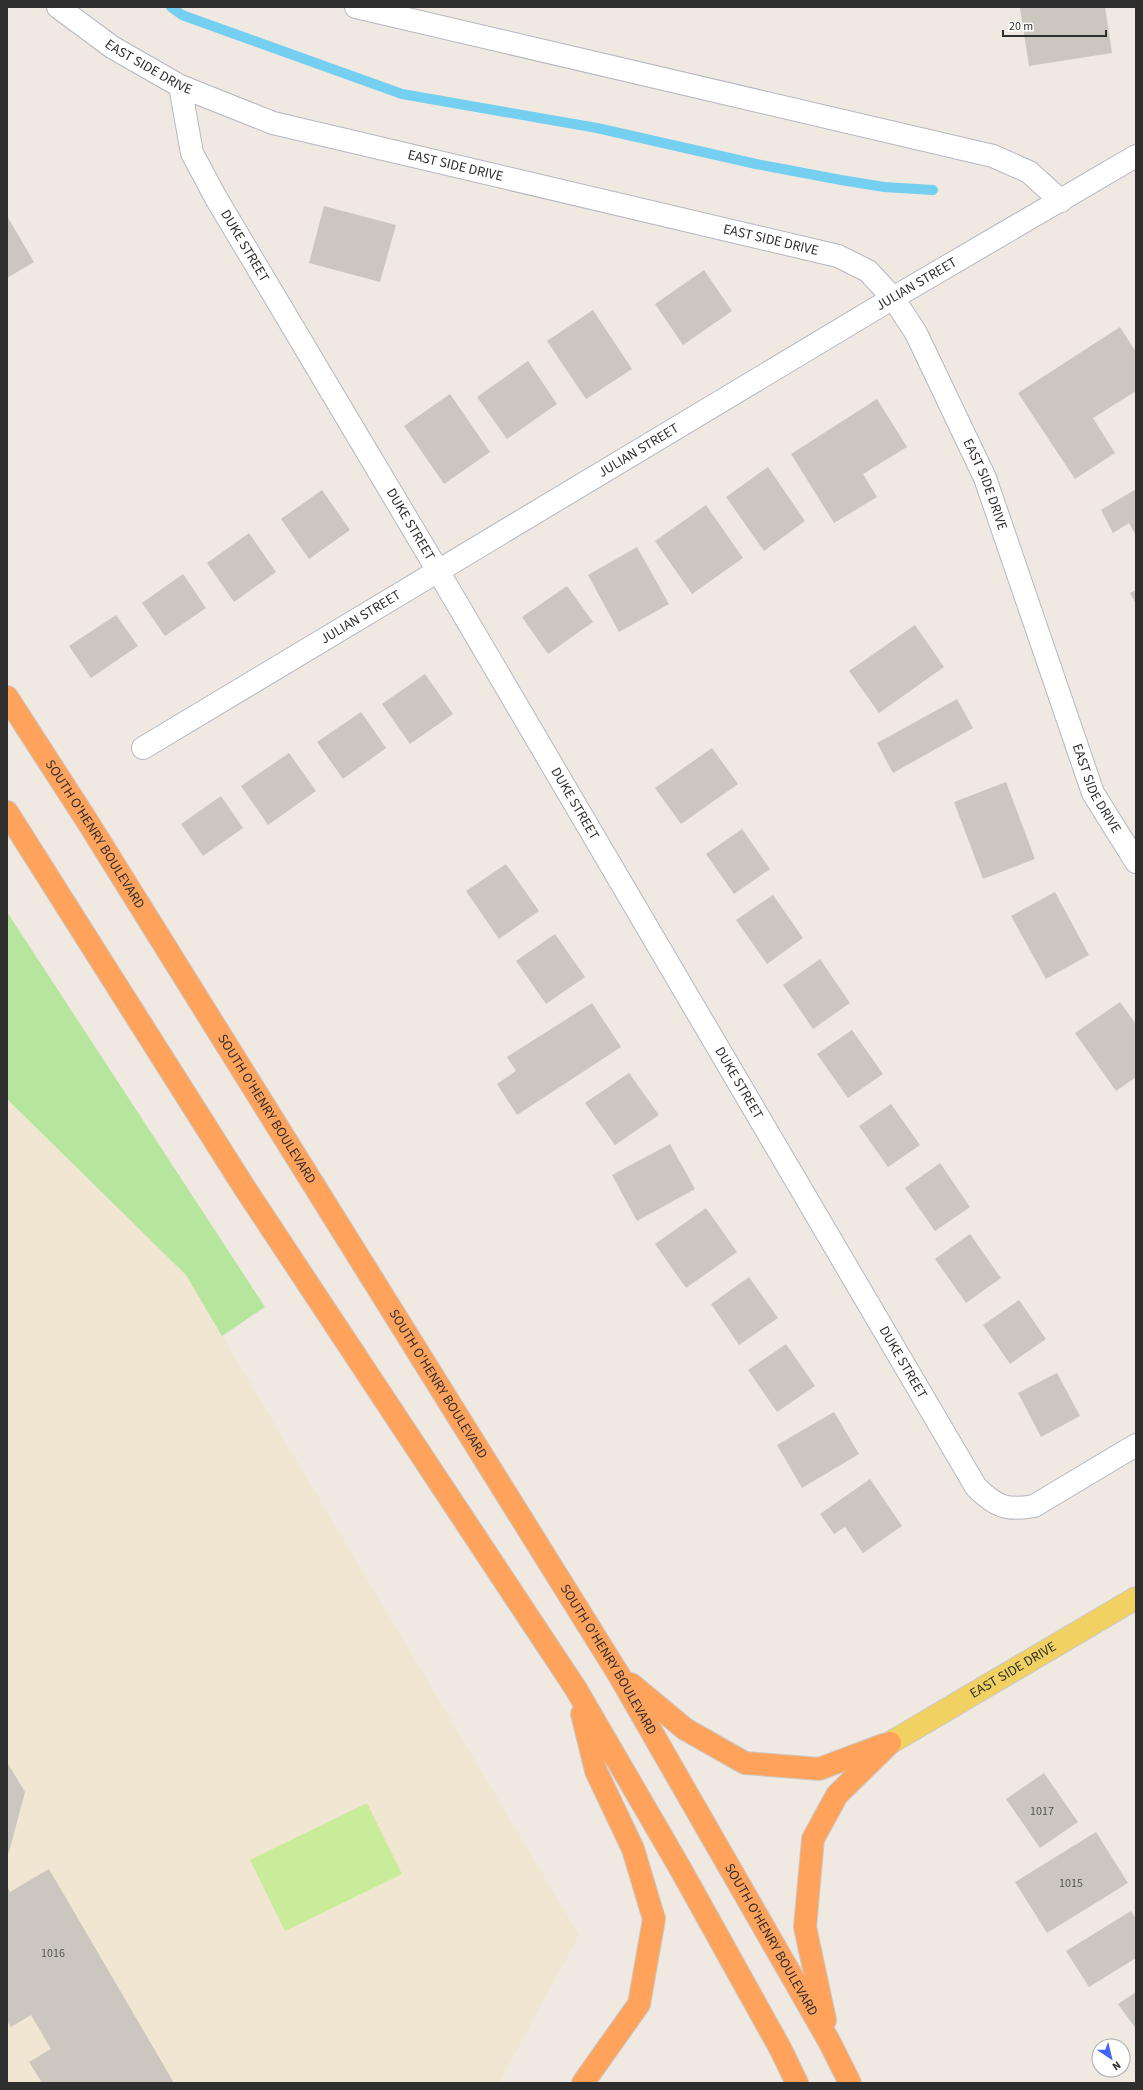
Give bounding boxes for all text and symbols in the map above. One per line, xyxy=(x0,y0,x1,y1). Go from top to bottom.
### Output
scale bar xyxy=(1003,12,1106,38)
text: 20 m xyxy=(1009,18,1033,35)
street label: EAST SIDE DRIVE xyxy=(100,35,195,100)
street label: EAST SIDE DRIVE xyxy=(406,145,505,187)
street label: DUKE STREET xyxy=(215,206,274,286)
street label: EAST SIDE DRIVE xyxy=(721,219,820,261)
street label: JULIAN STREET xyxy=(872,252,961,316)
street label: JULIAN STREET xyxy=(595,418,683,483)
street label: EAST SIDE DRIVE xyxy=(958,435,1012,533)
street label: DUKE STREET xyxy=(381,485,440,565)
street label: JULIAN STREET xyxy=(317,585,405,649)
street label: EAST SIDE DRIVE xyxy=(1067,741,1126,837)
street label: SOUTH O'HENRY BOULEVARD xyxy=(40,756,149,913)
street label: DUKE STREET xyxy=(546,764,604,844)
street label: SOUTH O'HENRY BOULEVARD xyxy=(212,1030,321,1188)
street label: DUKE STREET xyxy=(710,1043,768,1123)
street label: SOUTH O'HENRY BOULEVARD xyxy=(384,1305,492,1463)
street label: DUKE STREET xyxy=(874,1322,932,1403)
street label: SOUTH O'HENRY BOULEVARD xyxy=(555,1580,661,1739)
street label: EAST SIDE DRIVE xyxy=(966,1637,1060,1704)
house number: 1017 xyxy=(1030,1803,1054,1820)
street label: SOUTH O'HENRY BOULEVARD xyxy=(719,1860,823,2020)
house number: 1015 xyxy=(1059,1875,1083,1892)
house number: 1016 xyxy=(41,1945,65,1962)
north arrow xyxy=(1091,2038,1131,2078)
text: N xyxy=(1109,2058,1124,2074)

